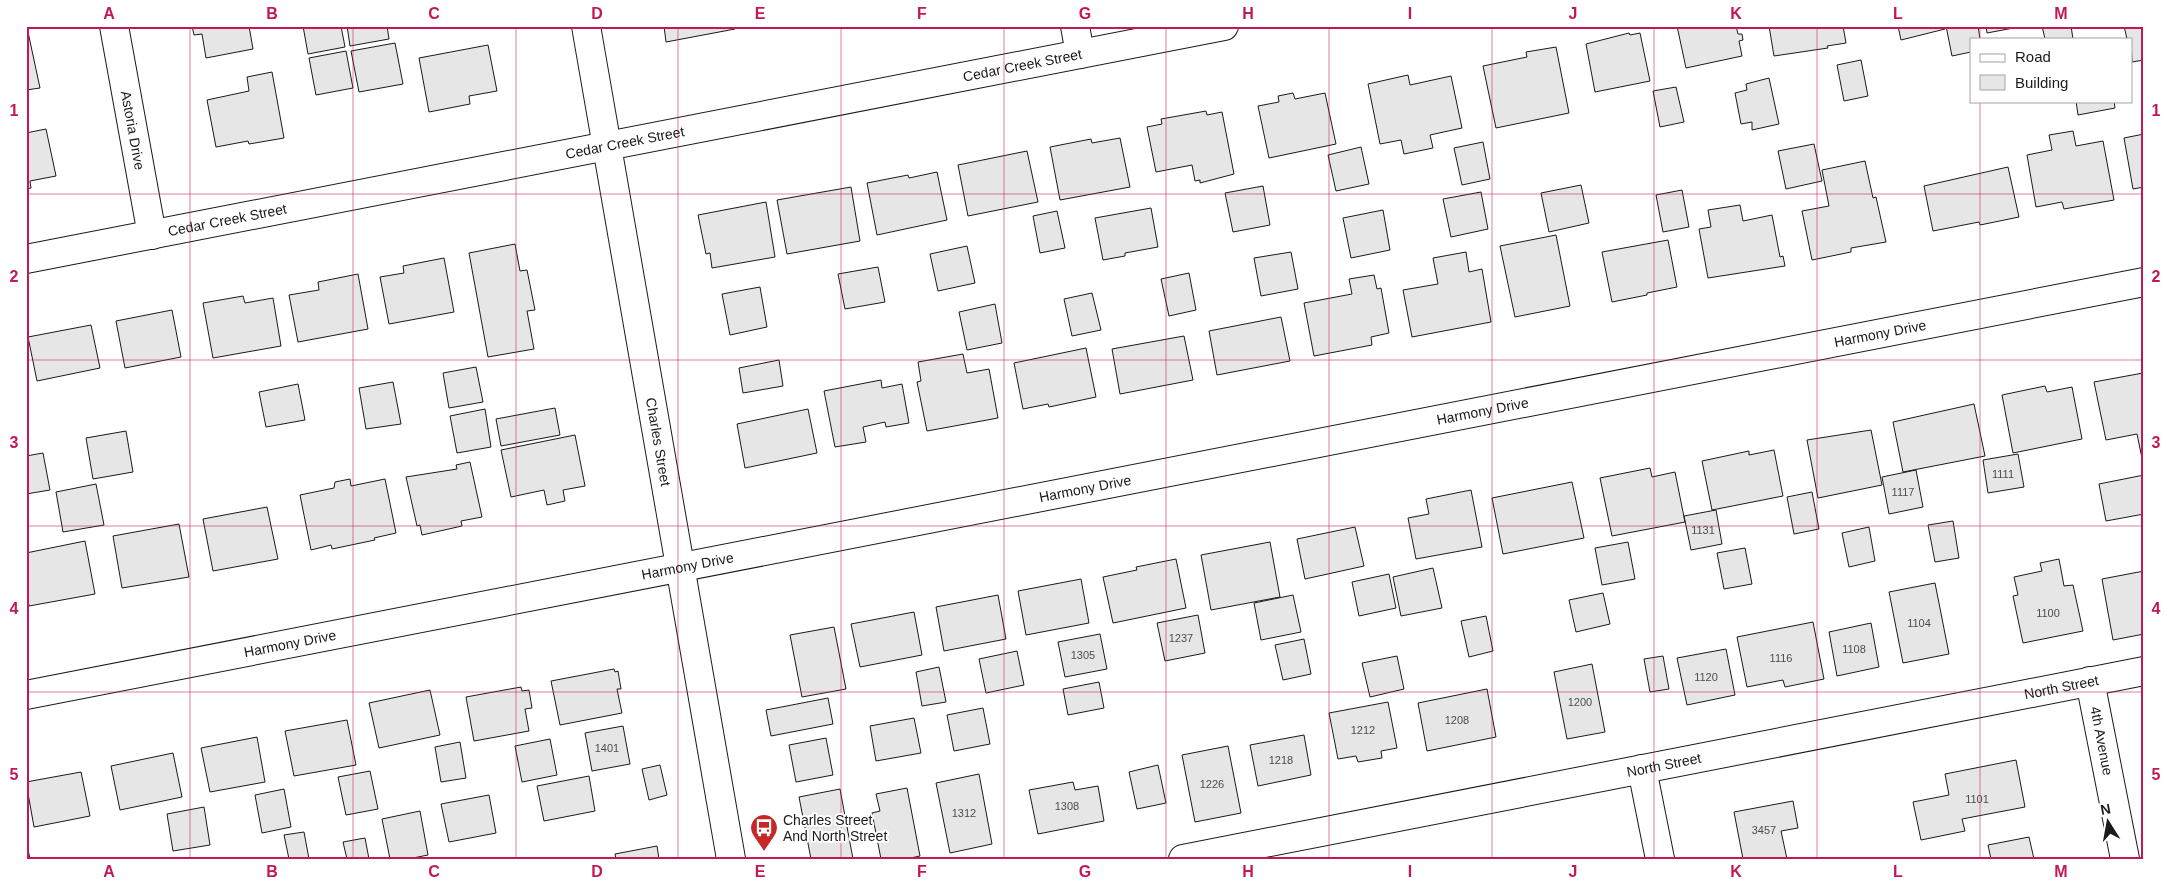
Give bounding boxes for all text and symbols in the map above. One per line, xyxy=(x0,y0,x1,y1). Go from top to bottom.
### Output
text: A xyxy=(103,5,115,22)
text: B xyxy=(266,5,278,22)
text: C xyxy=(428,5,440,22)
text: D xyxy=(591,5,603,22)
text: E xyxy=(755,5,766,22)
text: F xyxy=(917,5,927,22)
text: G xyxy=(1079,5,1091,22)
text: H xyxy=(1242,5,1254,22)
text: I xyxy=(1408,5,1412,22)
text: J xyxy=(1569,5,1577,22)
text: K xyxy=(1730,5,1742,22)
text: L xyxy=(1893,5,1903,22)
text: M xyxy=(2054,5,2068,22)
legend xyxy=(1970,38,2132,102)
street label: Cedar Creek Street xyxy=(962,46,1083,85)
text: Road xyxy=(2015,48,2051,65)
text: Building xyxy=(2015,74,2068,91)
street label: Astoria Drive xyxy=(118,89,148,171)
text: 1 xyxy=(10,102,19,119)
text: 1 xyxy=(2152,102,2161,119)
street label: Cedar Creek Street xyxy=(564,123,686,162)
street label: Cedar Creek Street xyxy=(166,200,288,239)
text: 2 xyxy=(10,268,19,285)
text: 2 xyxy=(2152,268,2161,285)
street label: Harmony Drive xyxy=(1833,317,1928,350)
street label: Harmony Drive xyxy=(1435,394,1530,428)
street label: Charles Street xyxy=(643,396,674,487)
text: 3 xyxy=(10,434,19,451)
text: 3 xyxy=(2152,434,2161,451)
house number: 1111 xyxy=(1992,468,2014,480)
street label: Harmony Drive xyxy=(1038,472,1133,505)
house number: 1117 xyxy=(1892,486,1914,498)
house number: 1131 xyxy=(1691,524,1715,536)
street label: Harmony Drive xyxy=(640,549,735,583)
text: 4 xyxy=(10,600,19,617)
text: 4 xyxy=(2152,600,2161,617)
house number: 1100 xyxy=(2036,607,2060,619)
house number: 1104 xyxy=(1907,617,1931,629)
street label: Harmony Drive xyxy=(243,627,338,660)
house number: 1237 xyxy=(1169,632,1193,644)
house number: 1108 xyxy=(1842,643,1866,655)
house number: 1305 xyxy=(1071,649,1095,661)
house number: 1116 xyxy=(1770,652,1792,664)
house number: 1120 xyxy=(1694,671,1718,683)
street label: North Street xyxy=(2023,672,2100,702)
house number: 1200 xyxy=(1568,696,1592,708)
street label: 4th Avenue xyxy=(2087,705,2116,777)
house number: 1208 xyxy=(1445,714,1469,726)
house number: 1212 xyxy=(1351,724,1375,736)
house number: 1401 xyxy=(595,742,619,754)
street label: North Street xyxy=(1625,750,1703,780)
house number: 1218 xyxy=(1269,754,1293,766)
text: 5 xyxy=(10,766,19,783)
text: 5 xyxy=(2152,766,2161,783)
house number: 1226 xyxy=(1200,778,1224,790)
house number: 1101 xyxy=(1965,793,1989,805)
north arrow xyxy=(2082,798,2132,848)
house number: 1308 xyxy=(1055,800,1079,812)
text: N xyxy=(2099,800,2112,818)
house number: 1312 xyxy=(952,807,976,819)
place label: Charles Street And North Street xyxy=(783,812,887,844)
bus stop icon: Charles Street And North Street xyxy=(749,813,779,852)
house number: 3457 xyxy=(1752,824,1776,836)
text: A xyxy=(103,863,115,880)
text: B xyxy=(266,863,278,880)
text: C xyxy=(428,863,440,880)
text: D xyxy=(591,863,603,880)
text: E xyxy=(755,863,766,880)
text: F xyxy=(917,863,927,880)
text: G xyxy=(1079,863,1091,880)
text: H xyxy=(1242,863,1254,880)
text: I xyxy=(1408,863,1412,880)
text: J xyxy=(1569,863,1577,880)
text: K xyxy=(1730,863,1742,880)
text: L xyxy=(1893,863,1903,880)
text: M xyxy=(2054,863,2068,880)

